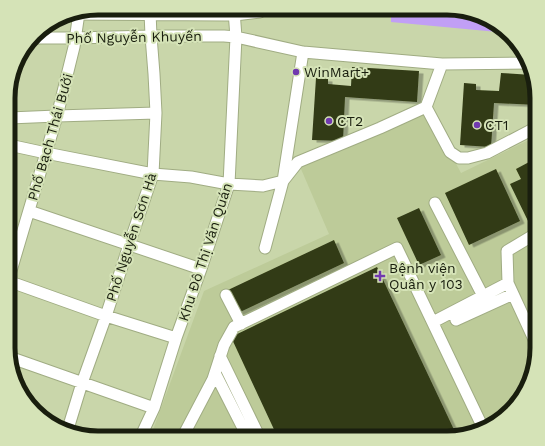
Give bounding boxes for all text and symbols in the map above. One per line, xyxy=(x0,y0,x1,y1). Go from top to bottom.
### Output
street label: Phố Nguyễn Khuyến xyxy=(66,28,202,46)
place label: WinMart+ xyxy=(304,64,369,80)
marker: WinMart+ xyxy=(291,67,301,77)
street label: Phố Bạch Thái Bưởi xyxy=(24,72,76,202)
place label: CT2 xyxy=(337,113,363,129)
marker: CT2 xyxy=(324,116,334,126)
place label: CT1 xyxy=(485,117,509,133)
marker: CT1 xyxy=(472,120,482,130)
street label: Phố Nguyễn Sơn Hà xyxy=(103,171,159,303)
street label: Khu Đô Thị Văn Quán xyxy=(175,181,235,323)
place label: Bệnh viện Quân y 103 xyxy=(389,260,463,292)
marker: Bệnh viện Quân y 103 xyxy=(374,270,386,282)

